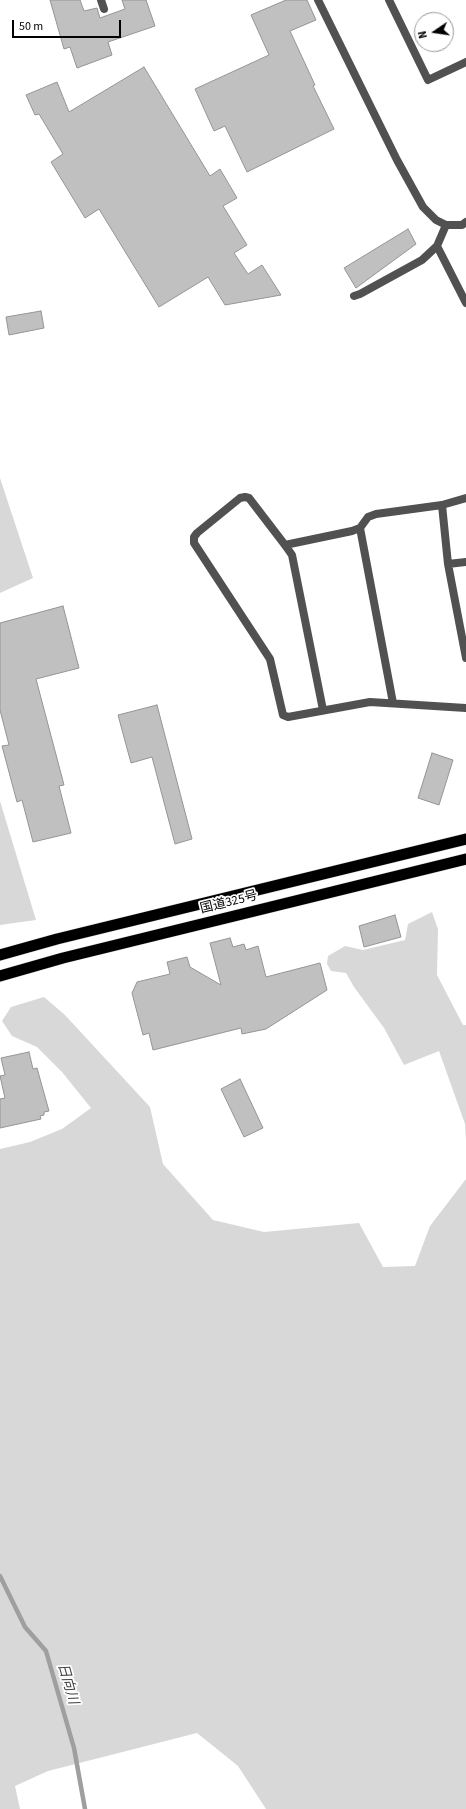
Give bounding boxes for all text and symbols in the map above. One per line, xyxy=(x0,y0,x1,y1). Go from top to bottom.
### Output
scale bar xyxy=(14,12,123,38)
north arrow xyxy=(414,12,454,52)
text: 50 m xyxy=(19,18,43,35)
text: N xyxy=(415,29,431,40)
street label: 国道325号 xyxy=(199,888,259,918)
water label: 日向川 xyxy=(53,1661,81,1707)

